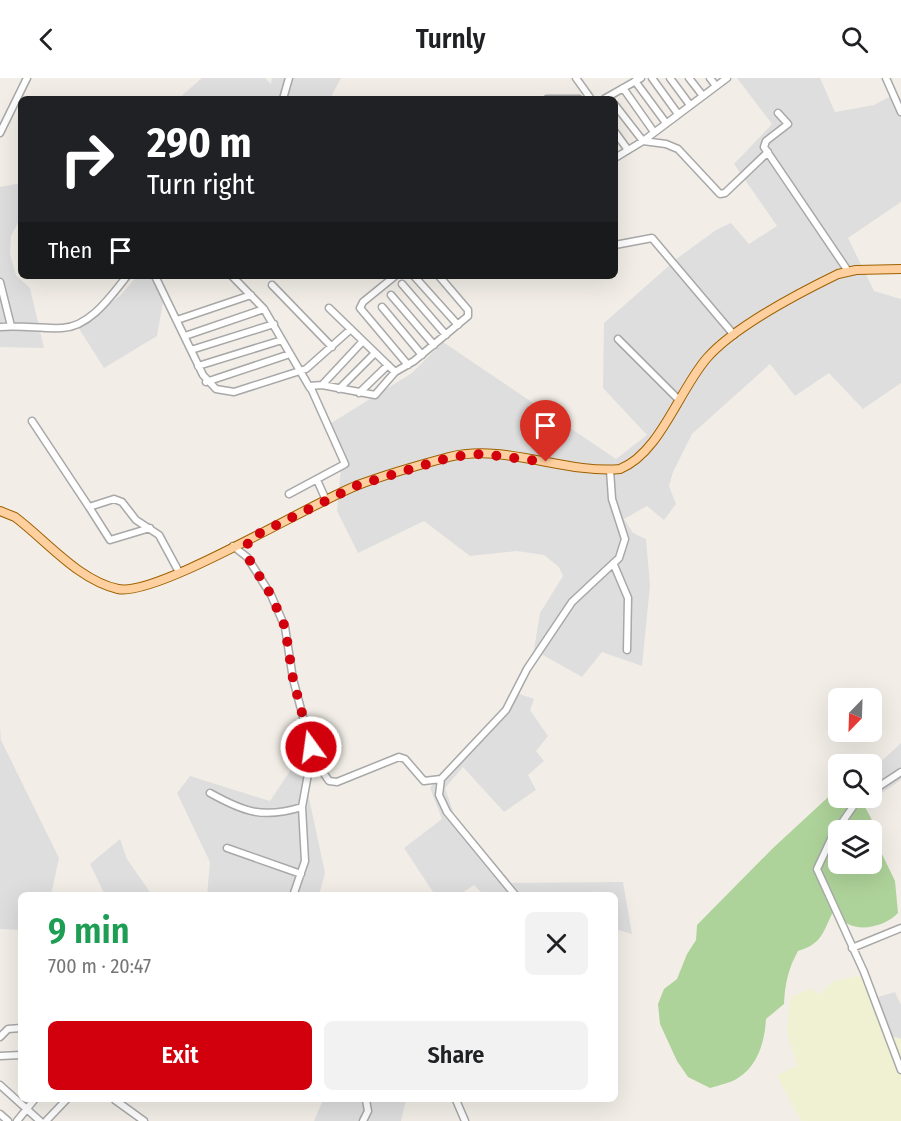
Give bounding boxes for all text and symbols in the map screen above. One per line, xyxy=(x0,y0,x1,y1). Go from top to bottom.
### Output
icon: back xyxy=(30,23,63,56)
text: Turnly xyxy=(416,23,485,55)
icon: search xyxy=(838,23,871,56)
text: 290 m xyxy=(147,118,252,168)
icon: right xyxy=(48,120,126,198)
text: Turn right xyxy=(147,169,255,201)
icon: arrive xyxy=(104,234,137,267)
text: Then xyxy=(48,237,92,264)
pin xyxy=(520,400,571,462)
icon: arrive xyxy=(529,409,562,442)
north arrow xyxy=(828,688,882,742)
map controls xyxy=(828,688,882,874)
position arrow xyxy=(279,715,343,779)
button: search xyxy=(828,754,882,808)
button: layers xyxy=(828,820,882,874)
text: 9 min xyxy=(48,909,130,953)
button: close xyxy=(525,912,588,975)
text: 700 m · 20:47 xyxy=(48,954,151,978)
button: Exit xyxy=(48,1021,312,1090)
button: Share xyxy=(324,1021,588,1090)

